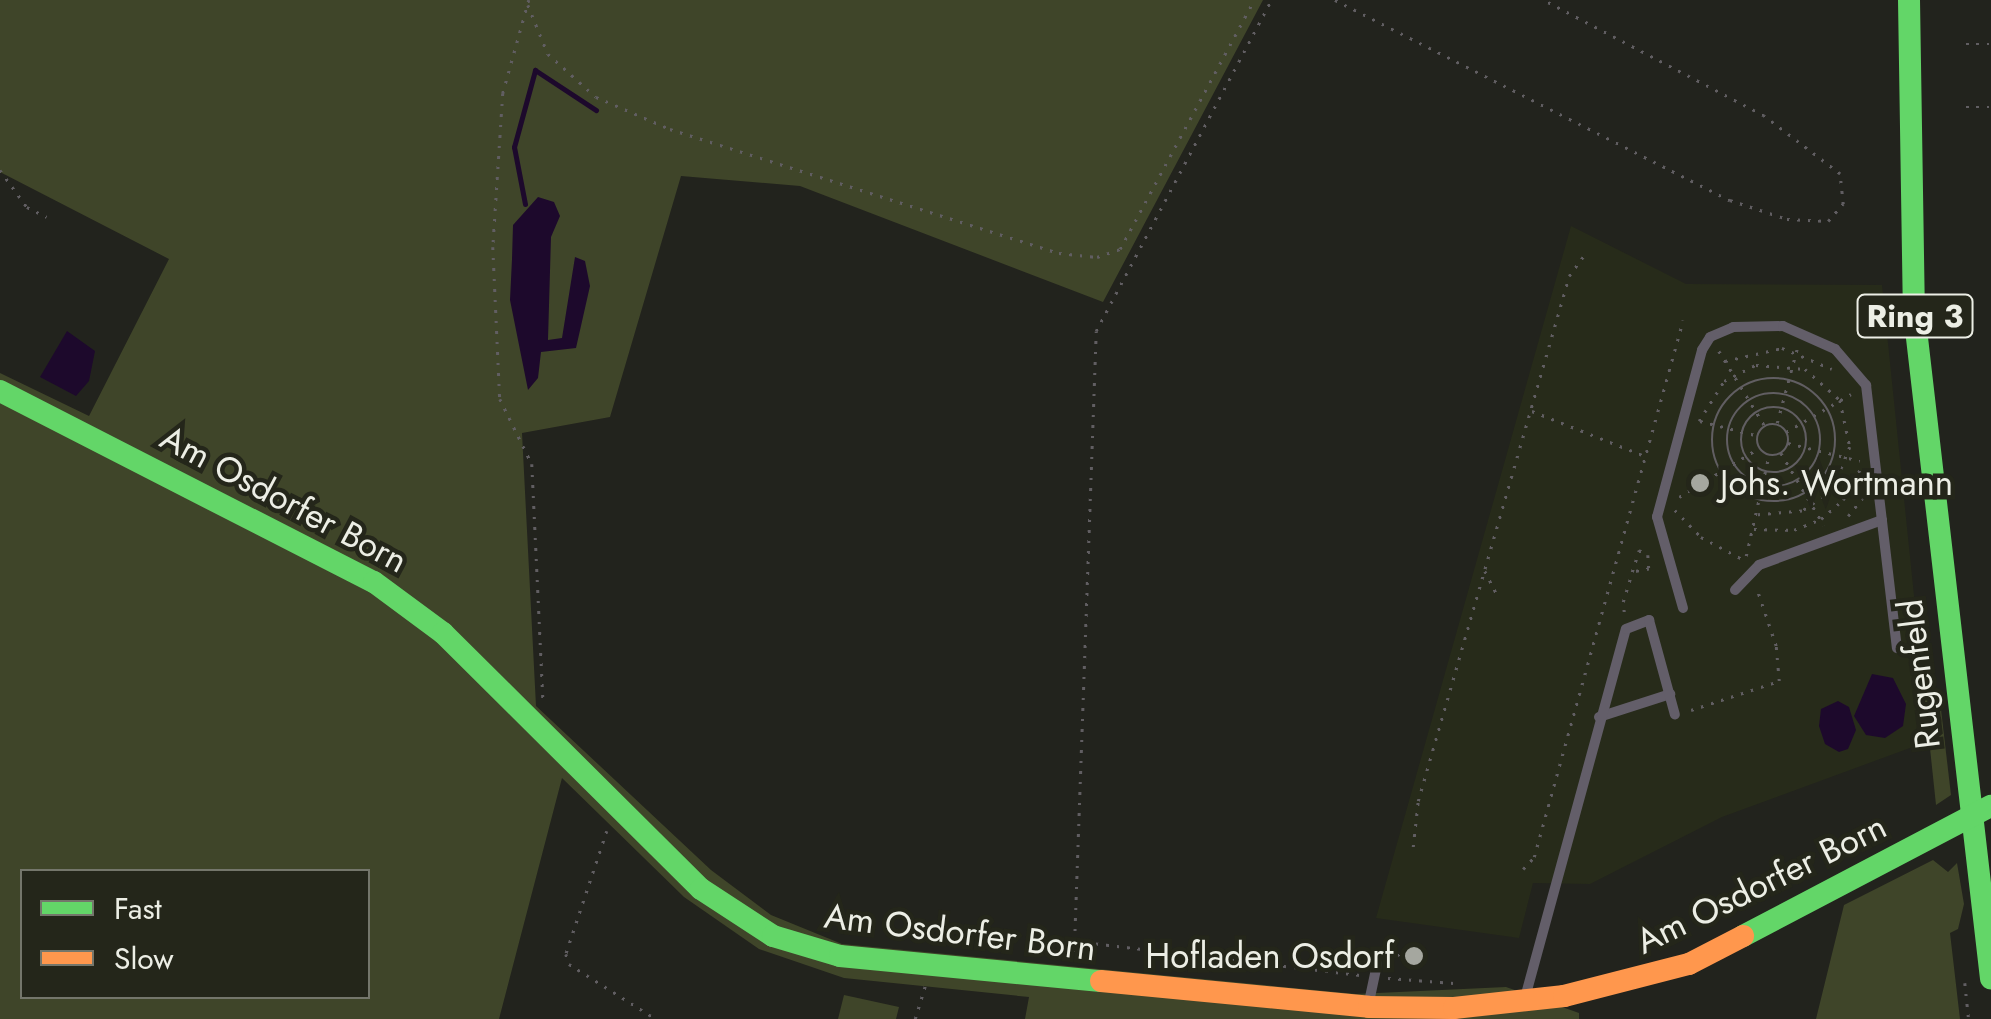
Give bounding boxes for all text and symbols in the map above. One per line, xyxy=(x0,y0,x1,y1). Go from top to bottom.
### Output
road number: Ring 3 xyxy=(1855,289,1975,343)
street label: Am Osdorfer Born xyxy=(153,416,415,582)
place label: Johs. Wortmann xyxy=(1720,462,1953,504)
marker: Johs. Wortmann xyxy=(1689,472,1711,494)
street label: Rugenfeld xyxy=(1889,597,1949,751)
street label: Am Osdorfer Born xyxy=(1629,805,1893,963)
legend xyxy=(20,869,370,999)
text: Fast xyxy=(114,887,162,930)
street label: Am Osdorfer Born xyxy=(822,895,1098,969)
place label: Hofladen Osdorf xyxy=(1145,935,1394,977)
text: Slow xyxy=(114,937,174,980)
marker: Hofladen Osdorf xyxy=(1403,945,1425,967)

